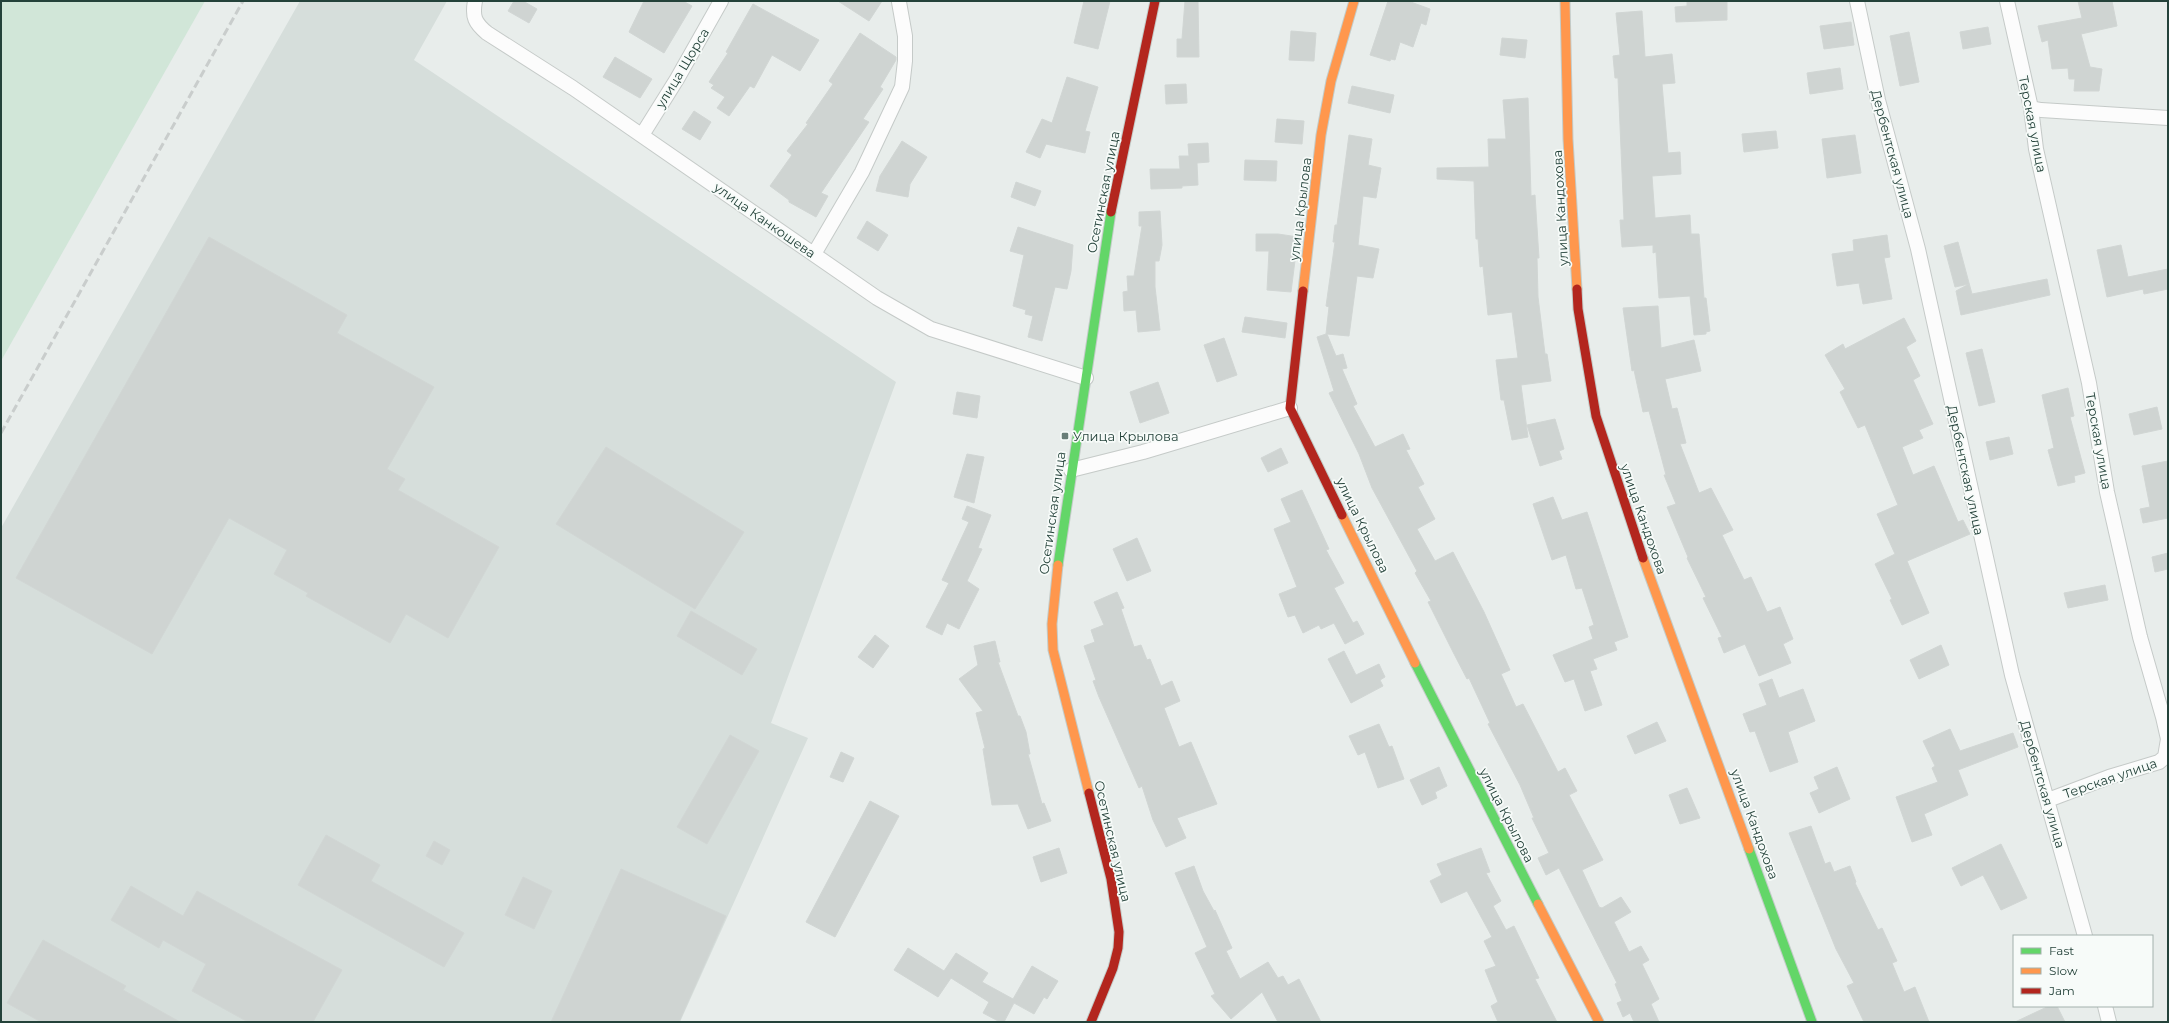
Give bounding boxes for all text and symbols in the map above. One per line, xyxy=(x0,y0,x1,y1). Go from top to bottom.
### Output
street label: улица Щорса xyxy=(651,25,712,112)
street label: Терская улица xyxy=(2016,74,2050,174)
street label: Дербентская улица xyxy=(1868,88,1918,220)
street label: Осетинская улица xyxy=(1083,130,1123,254)
street label: улица Кандохова xyxy=(1549,150,1571,267)
street label: улица Крылова xyxy=(1286,156,1314,263)
street label: улица Канкошева xyxy=(710,178,819,261)
street label: Терская улица xyxy=(2083,391,2115,491)
street label: Дербентская улица xyxy=(1944,404,1988,536)
place label: Улица Крылова xyxy=(1073,428,1179,444)
marker: Улица Крылова xyxy=(1060,431,1070,441)
street label: Осетинская улица xyxy=(1035,450,1069,576)
street label: улица Кандохова xyxy=(1617,461,1670,577)
street label: улица Крылова xyxy=(1333,474,1393,575)
street label: Дербентская улица xyxy=(2017,718,2069,850)
street label: Терская улица xyxy=(2061,754,2159,802)
street label: улица Крылова xyxy=(1476,764,1538,865)
street label: улица Кандохова xyxy=(1727,766,1782,881)
street label: Осетинская улица xyxy=(1091,779,1135,903)
legend xyxy=(2013,935,2153,1007)
text: Fast xyxy=(2049,943,2074,958)
text: Slow xyxy=(2049,963,2078,978)
text: Jam xyxy=(2048,983,2075,998)

